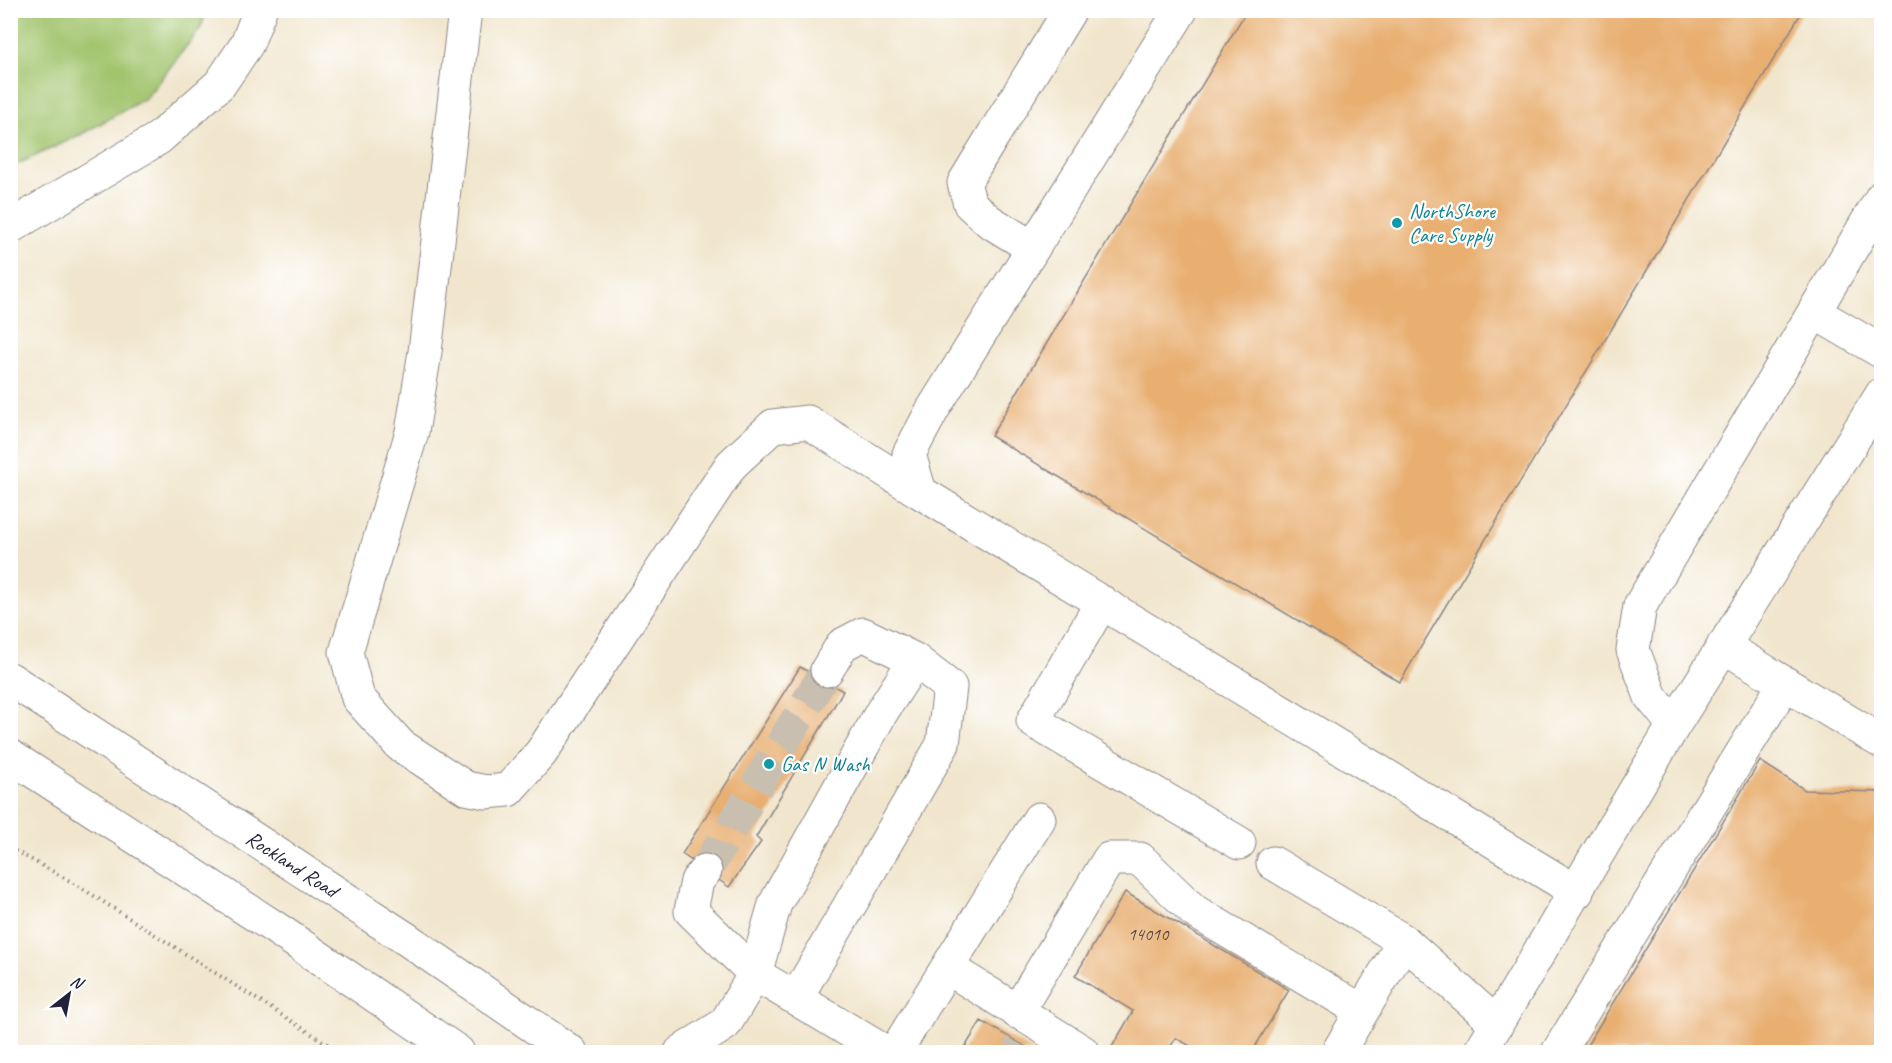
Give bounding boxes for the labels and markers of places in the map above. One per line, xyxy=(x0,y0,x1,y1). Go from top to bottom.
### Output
place label: NorthShore Care Supply xyxy=(1409,198,1496,248)
marker: NorthShore Care Supply xyxy=(1390,216,1404,230)
place label: Gas N Wash xyxy=(781,751,870,777)
marker: Gas N Wash xyxy=(762,757,776,771)

